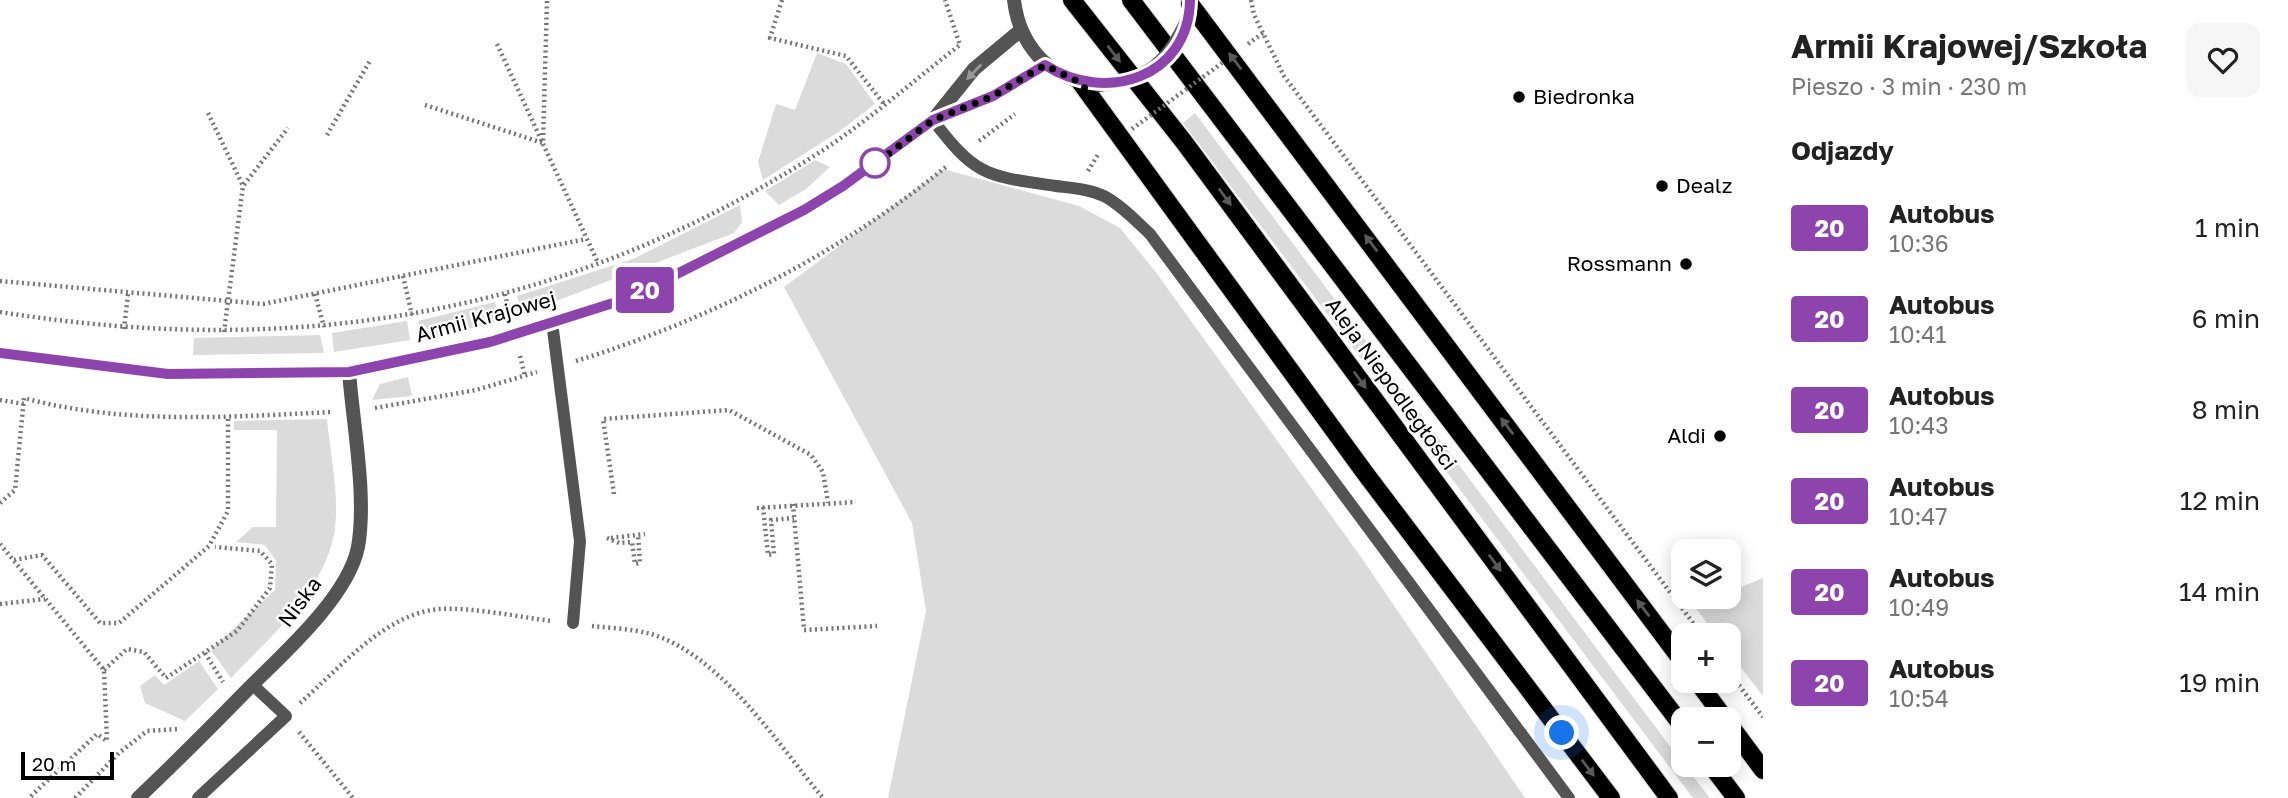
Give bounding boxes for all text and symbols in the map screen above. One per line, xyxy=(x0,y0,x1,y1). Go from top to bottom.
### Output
button: heart xyxy=(2186,23,2260,97)
text: Armii Krajowej/Szkoła xyxy=(1791,26,2147,65)
one-way arrow xyxy=(1107,44,1122,62)
one-way arrow xyxy=(1228,52,1243,70)
one-way arrow xyxy=(966,63,982,80)
text: Pieszo · 3 min · 230 m xyxy=(1791,72,2027,100)
place label: Biedronka xyxy=(1533,83,1635,109)
marker: Biedronka xyxy=(1511,89,1527,105)
text: Odjazdy xyxy=(1791,135,1894,166)
unlabelled marker xyxy=(860,148,890,178)
place label: Dealz xyxy=(1676,172,1732,198)
marker: Dealz xyxy=(1654,178,1670,194)
one-way arrow xyxy=(1217,188,1231,206)
text: Autobus xyxy=(1889,198,1995,229)
text: 1 min xyxy=(2195,212,2260,243)
text: 20 xyxy=(1814,213,1845,242)
text: 10:36 xyxy=(1889,229,1949,257)
one-way arrow xyxy=(1364,234,1378,252)
place label: Rossmann xyxy=(1567,250,1672,276)
marker: Rossmann xyxy=(1678,256,1694,272)
line badge: 20 xyxy=(614,267,676,313)
text: 20 xyxy=(630,275,660,304)
street label: Armii Krajowej xyxy=(413,285,559,347)
text: Autobus xyxy=(1889,289,1995,320)
street label: Aleja Niepodległości xyxy=(1321,292,1463,475)
text: 6 min xyxy=(2192,303,2260,334)
text: 20 xyxy=(1814,304,1845,333)
text: 10:41 xyxy=(1889,320,1947,348)
one-way arrow xyxy=(1353,371,1367,389)
text: Autobus xyxy=(1889,380,1995,411)
text: 8 min xyxy=(2192,394,2260,425)
text: 20 xyxy=(1814,395,1845,424)
text: 10:43 xyxy=(1889,411,1949,439)
one-way arrow xyxy=(1500,416,1514,435)
place label: Aldi xyxy=(1667,422,1706,448)
marker: Aldi xyxy=(1712,428,1728,444)
text: Autobus xyxy=(1889,471,1995,502)
text: 12 min xyxy=(2180,485,2260,516)
text: 20 xyxy=(1814,486,1845,515)
text: 10:47 xyxy=(1889,502,1948,530)
map controls xyxy=(1671,539,1741,777)
button: layers xyxy=(1671,539,1741,609)
one-way arrow xyxy=(1488,554,1502,572)
text: Autobus xyxy=(1889,562,1995,593)
street label: Niska xyxy=(272,571,327,632)
text: 14 min xyxy=(2179,576,2260,607)
text: 20 xyxy=(1814,577,1845,606)
text: 10:49 xyxy=(1889,593,1949,621)
one-way arrow xyxy=(1636,599,1650,617)
button: + xyxy=(1671,623,1741,693)
text: Autobus xyxy=(1889,653,1995,684)
text: 19 min xyxy=(2179,667,2260,698)
text: 20 xyxy=(1814,668,1845,697)
text: 10:54 xyxy=(1889,684,1949,712)
button: − xyxy=(1671,707,1741,777)
your location xyxy=(1544,715,1579,750)
scale bar xyxy=(21,749,114,781)
text: 20 m xyxy=(32,752,76,775)
one-way arrow xyxy=(1581,759,1595,777)

